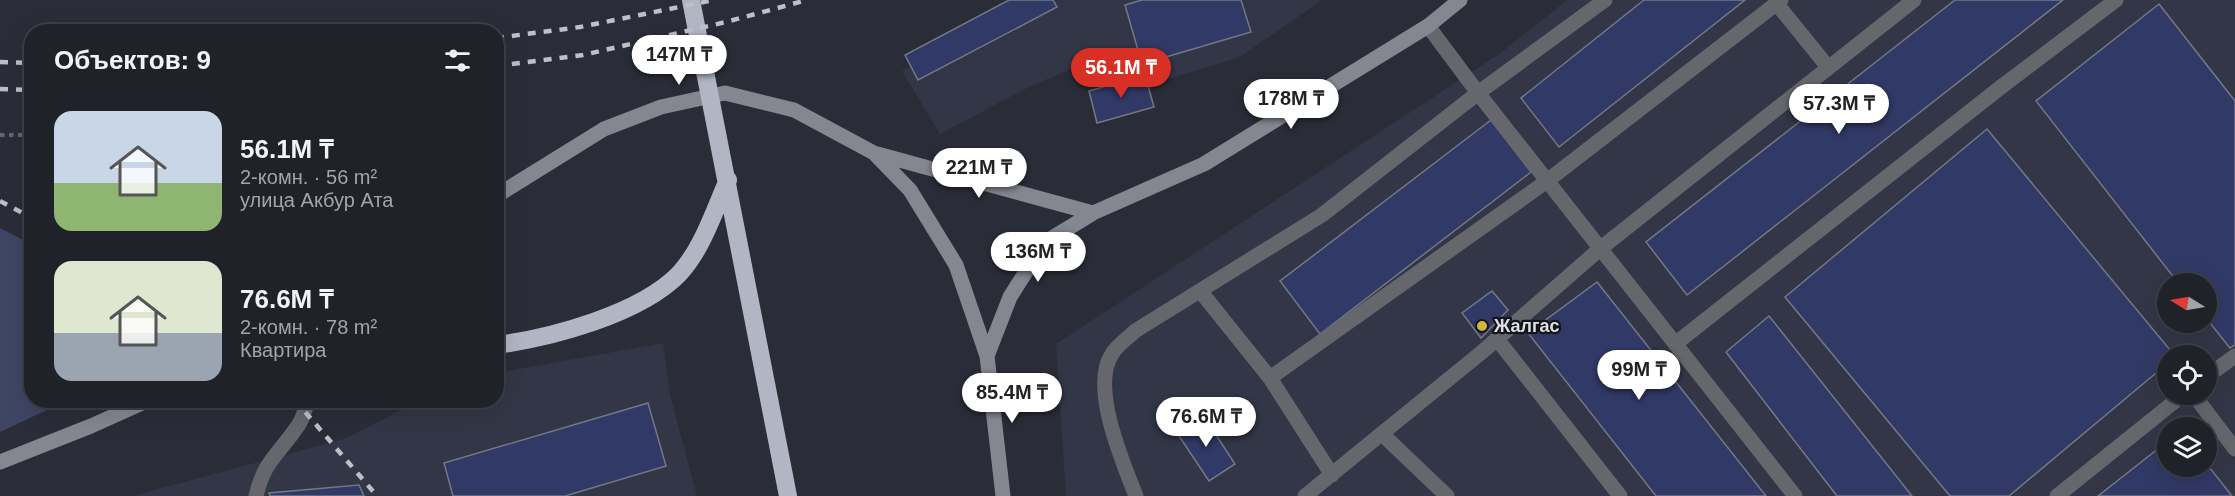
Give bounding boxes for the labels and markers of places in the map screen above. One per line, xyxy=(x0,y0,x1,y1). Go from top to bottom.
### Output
pin: 147M ₸ xyxy=(630,35,728,86)
pin: 56.1M ₸ xyxy=(1066,48,1176,99)
pin: 178M ₸ xyxy=(1242,79,1340,130)
pin: 57.3M ₸ xyxy=(1784,84,1894,135)
pin: 221M ₸ xyxy=(930,148,1028,199)
pin: 136M ₸ xyxy=(989,232,1087,283)
place label: Жалгас xyxy=(1493,316,1559,336)
marker: Жалгас xyxy=(1475,319,1489,333)
pin: 99M ₸ xyxy=(1597,350,1681,401)
pin: 85.4M ₸ xyxy=(957,373,1067,424)
pin: 76.6M ₸ xyxy=(1151,397,1261,448)

